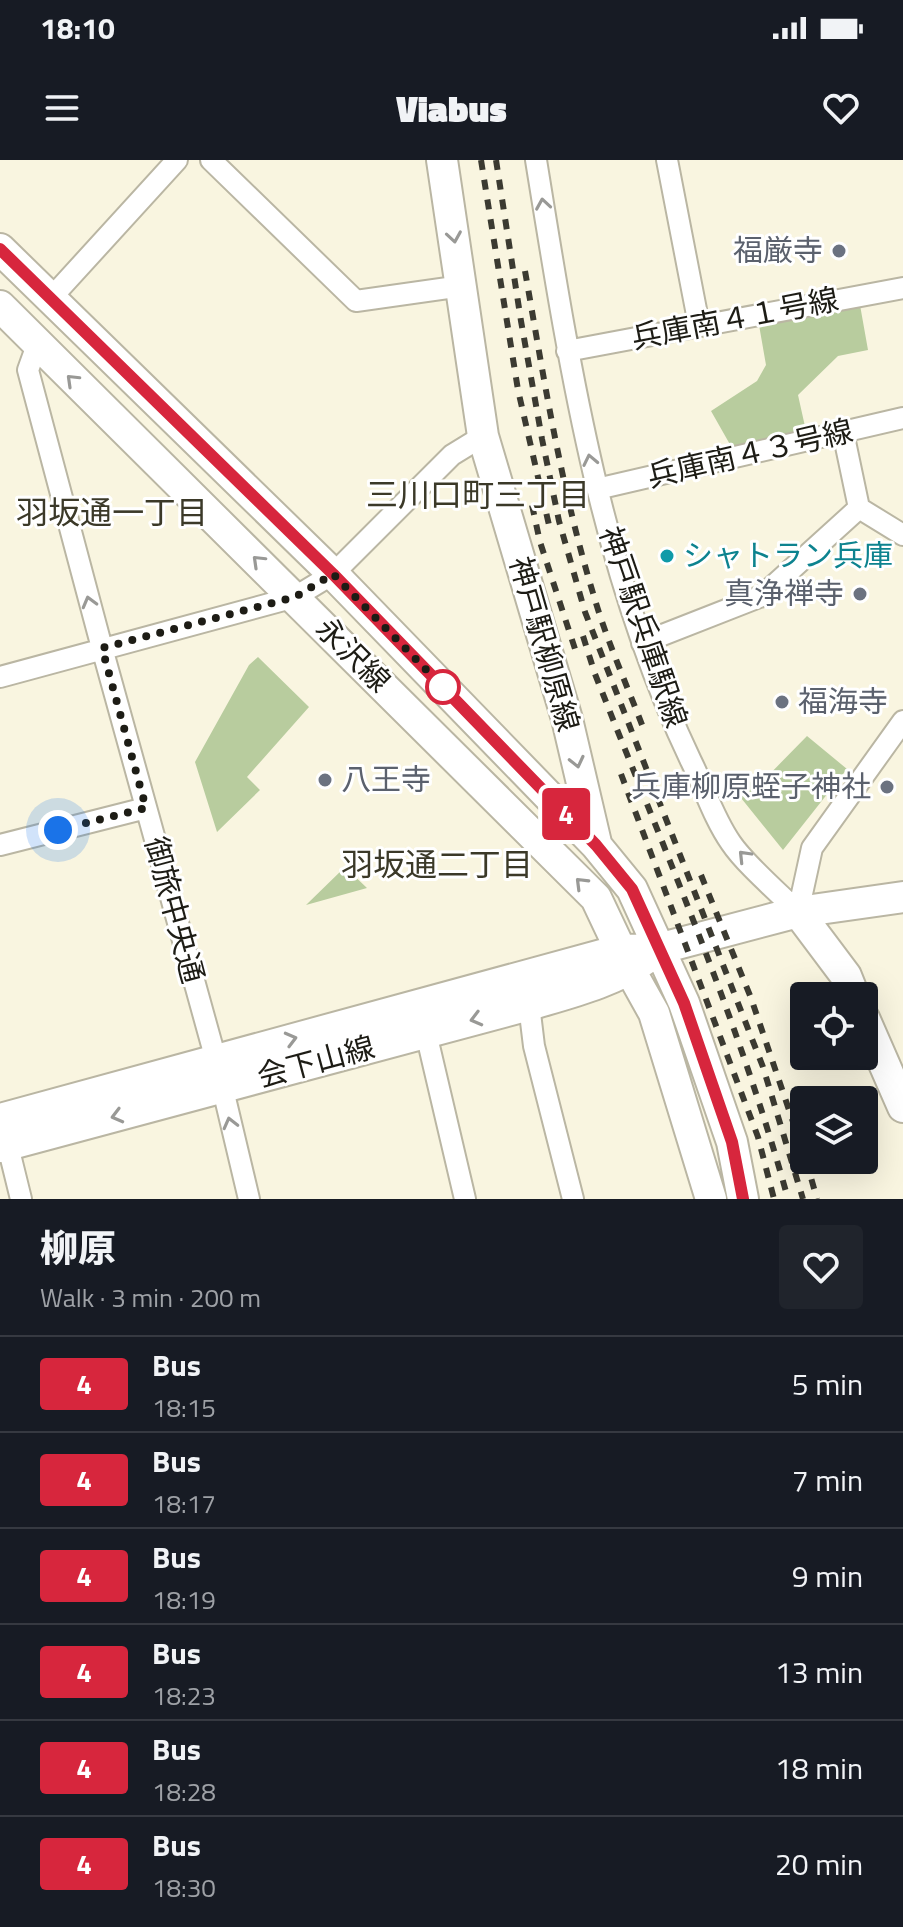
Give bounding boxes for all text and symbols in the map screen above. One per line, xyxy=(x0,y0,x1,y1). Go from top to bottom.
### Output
text: 18:10 xyxy=(40,5,115,51)
text: Viabus xyxy=(396,81,507,136)
icon: menu xyxy=(40,86,84,130)
icon: heart xyxy=(819,86,863,130)
one-way arrow xyxy=(535,197,552,211)
place label: 福厳寺 xyxy=(733,227,823,273)
one-way arrow xyxy=(445,230,462,244)
marker: 福厳寺 xyxy=(830,242,848,260)
street label: 兵庫南４１号線 xyxy=(627,275,842,361)
one-way arrow xyxy=(67,374,81,389)
street label: 兵庫南４３号線 xyxy=(642,407,857,499)
one-way arrow xyxy=(582,453,599,467)
district label: 三川口町三丁目 xyxy=(366,470,590,518)
district label: 羽坂通一丁目 xyxy=(16,488,208,536)
street label: 神戸駅兵庫駅線 xyxy=(588,520,700,733)
place label: シャトラン兵庫 xyxy=(683,532,893,578)
marker: シャトラン兵庫 xyxy=(658,547,676,565)
street label: 神戸駅柳原線 xyxy=(498,551,592,737)
one-way arrow xyxy=(253,556,267,570)
place label: 真浄禅寺 xyxy=(724,570,844,616)
marker: 真浄禅寺 xyxy=(851,585,869,603)
one-way arrow xyxy=(82,596,99,610)
street label: 永沢線 xyxy=(306,606,402,702)
unlabelled marker xyxy=(426,670,460,704)
place label: 福海寺 xyxy=(798,678,888,724)
marker: 福海寺 xyxy=(773,693,791,711)
one-way arrow xyxy=(568,754,585,768)
place label: 八王寺 xyxy=(341,756,431,802)
place label: 兵庫柳原蛭子神社 xyxy=(631,763,871,809)
marker: 八王寺 xyxy=(316,771,334,789)
marker: 兵庫柳原蛭子神社 xyxy=(878,778,896,796)
line badge: 4 xyxy=(540,788,592,840)
text: 4 xyxy=(558,792,574,835)
your location xyxy=(38,810,78,850)
street label: 御旅中央通 xyxy=(133,831,217,988)
district label: 羽坂通二丁目 xyxy=(341,840,533,888)
one-way arrow xyxy=(739,851,753,865)
one-way arrow xyxy=(576,878,591,892)
map controls xyxy=(790,982,878,1174)
button: locate xyxy=(790,982,878,1070)
one-way arrow xyxy=(470,1010,484,1026)
street label: 会下山線 xyxy=(252,1023,380,1099)
one-way arrow xyxy=(284,1032,298,1048)
button: layers xyxy=(790,1086,878,1174)
one-way arrow xyxy=(111,1107,125,1123)
one-way arrow xyxy=(222,1117,239,1131)
text: 柳原 xyxy=(40,1219,116,1277)
button: heart xyxy=(779,1225,863,1309)
text: Walk · 3 min · 200 m xyxy=(40,1278,261,1317)
text: Bus xyxy=(152,1342,201,1388)
text: 5 min xyxy=(792,1361,863,1407)
text: 4 xyxy=(76,1362,92,1405)
text: 18:15 xyxy=(152,1388,216,1427)
text: Bus xyxy=(152,1438,201,1484)
text: 7 min xyxy=(792,1457,863,1503)
text: 4 xyxy=(76,1458,92,1501)
text: 18:17 xyxy=(152,1484,216,1523)
text: Bus xyxy=(152,1534,201,1580)
text: 9 min xyxy=(792,1553,863,1599)
text: 4 xyxy=(76,1554,92,1597)
text: 18:19 xyxy=(152,1580,216,1619)
text: Bus xyxy=(152,1630,201,1676)
text: 13 min xyxy=(775,1649,863,1695)
text: 4 xyxy=(76,1650,92,1693)
text: 18:23 xyxy=(152,1676,216,1715)
text: Bus xyxy=(152,1726,201,1772)
text: 18 min xyxy=(775,1745,863,1791)
text: 4 xyxy=(76,1746,92,1789)
text: 18:28 xyxy=(152,1772,216,1811)
text: Bus xyxy=(152,1822,201,1868)
text: 20 min xyxy=(775,1841,863,1887)
text: 4 xyxy=(76,1842,92,1885)
text: 18:30 xyxy=(152,1868,216,1907)

